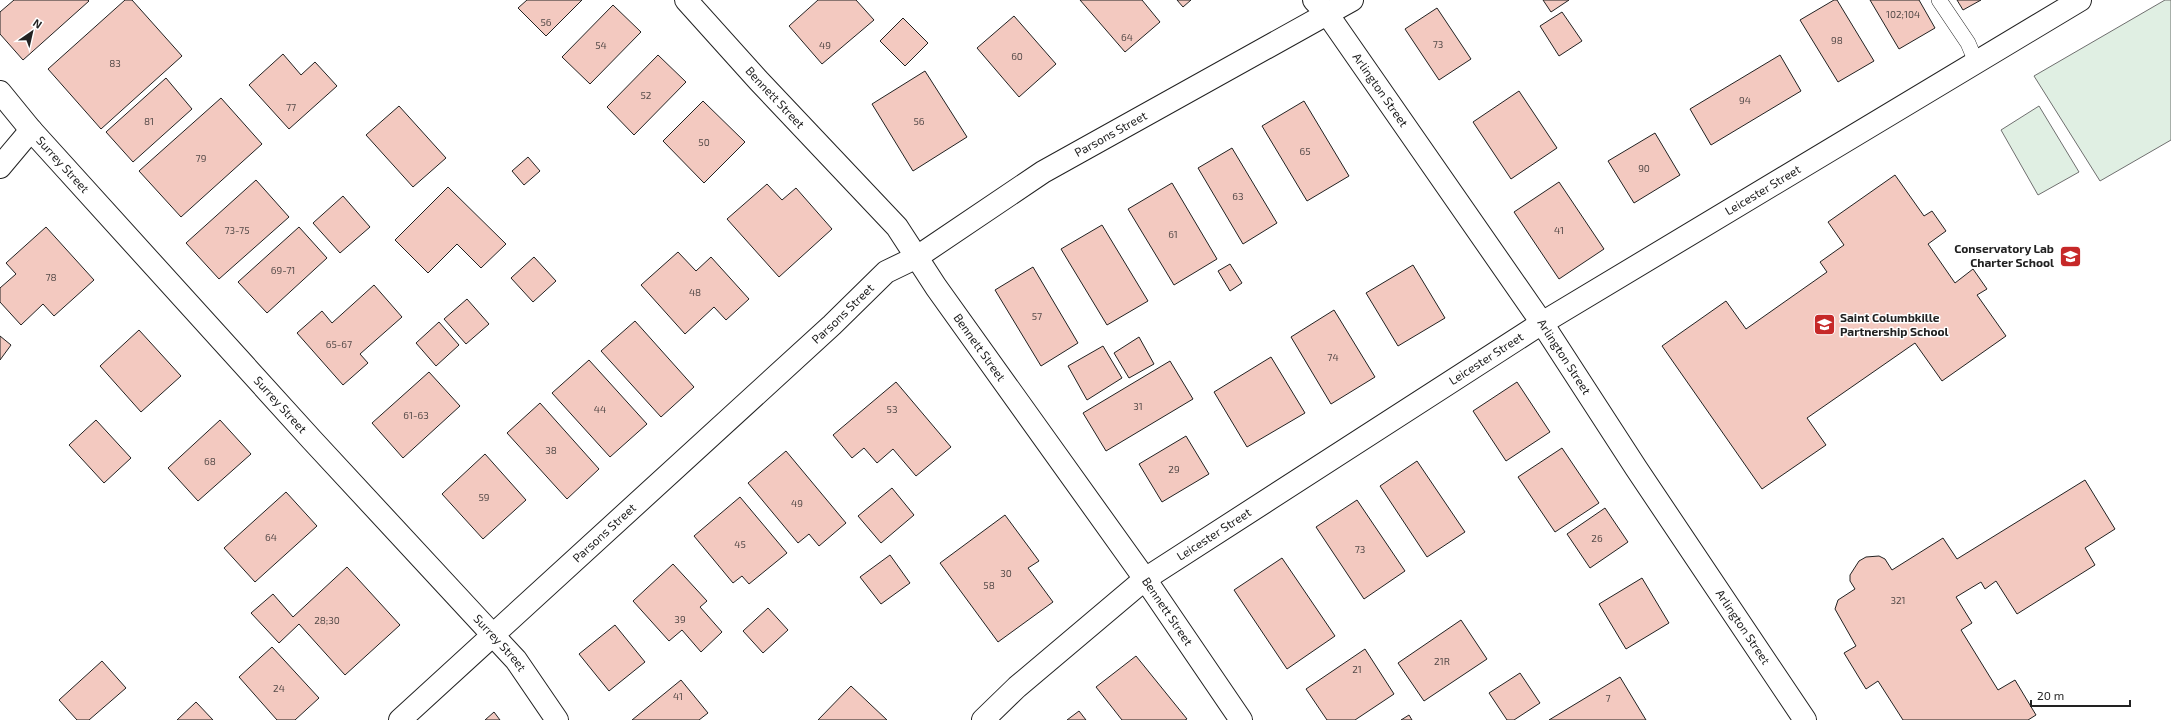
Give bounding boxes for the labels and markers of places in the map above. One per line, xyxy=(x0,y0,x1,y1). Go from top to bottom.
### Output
place label: Conservatory Lab Charter School xyxy=(1954,241,2054,269)
school or university icon: Conservatory Lab Charter School xyxy=(2057,243,2083,269)
place label: Saint Columbkille Partnership School xyxy=(1840,310,1949,338)
school or university icon: Saint Columbkille Partnership School xyxy=(1812,312,1838,338)

